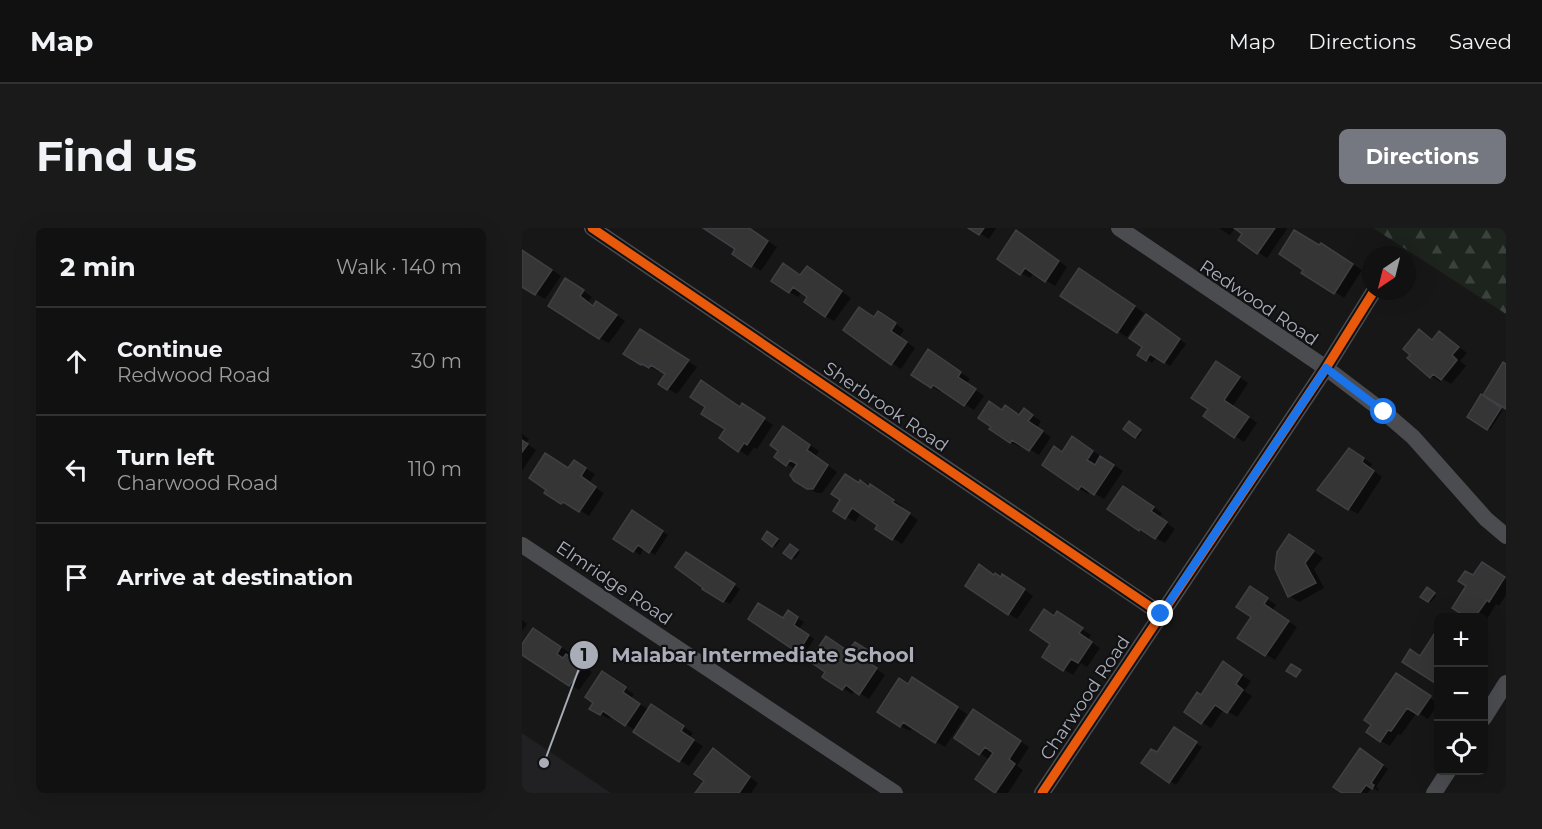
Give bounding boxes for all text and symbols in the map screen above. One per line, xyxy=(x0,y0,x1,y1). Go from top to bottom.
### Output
text: Map xyxy=(30,24,93,58)
text: Map xyxy=(1229,29,1275,54)
text: Directions xyxy=(1308,29,1416,54)
text: Saved xyxy=(1449,29,1512,54)
button: Directions xyxy=(1339,129,1506,184)
text: Find us xyxy=(36,130,197,182)
north arrow xyxy=(1362,246,1416,300)
text: 2 min xyxy=(60,251,136,283)
text: Walk · 140 m xyxy=(336,255,462,279)
street label: Redwood Road xyxy=(1196,255,1322,351)
text: Continue xyxy=(117,336,223,363)
icon: ahead xyxy=(60,345,93,378)
text: 30 m xyxy=(411,349,462,373)
street label: Sherbrook Road xyxy=(820,357,952,457)
text: Redwood Road xyxy=(117,363,271,387)
route start xyxy=(1370,398,1396,424)
text: Turn left xyxy=(117,444,215,471)
icon: left xyxy=(60,453,93,486)
text: 110 m xyxy=(408,457,462,481)
text: Charwood Road xyxy=(117,471,278,495)
street label: Elmridge Road xyxy=(552,536,676,630)
icon: arrive xyxy=(60,561,93,594)
text: Arrive at destination xyxy=(117,564,353,591)
route end xyxy=(1147,600,1173,626)
map controls xyxy=(1434,613,1488,775)
button: + xyxy=(1434,613,1488,667)
street label: Charwood Road xyxy=(1035,632,1135,764)
callout: Malabar Intermediate School xyxy=(569,636,926,674)
text: Malabar Intermediate School xyxy=(611,643,915,667)
text: 1 xyxy=(580,644,588,666)
button: − xyxy=(1434,667,1488,721)
button: locate xyxy=(1434,721,1488,775)

